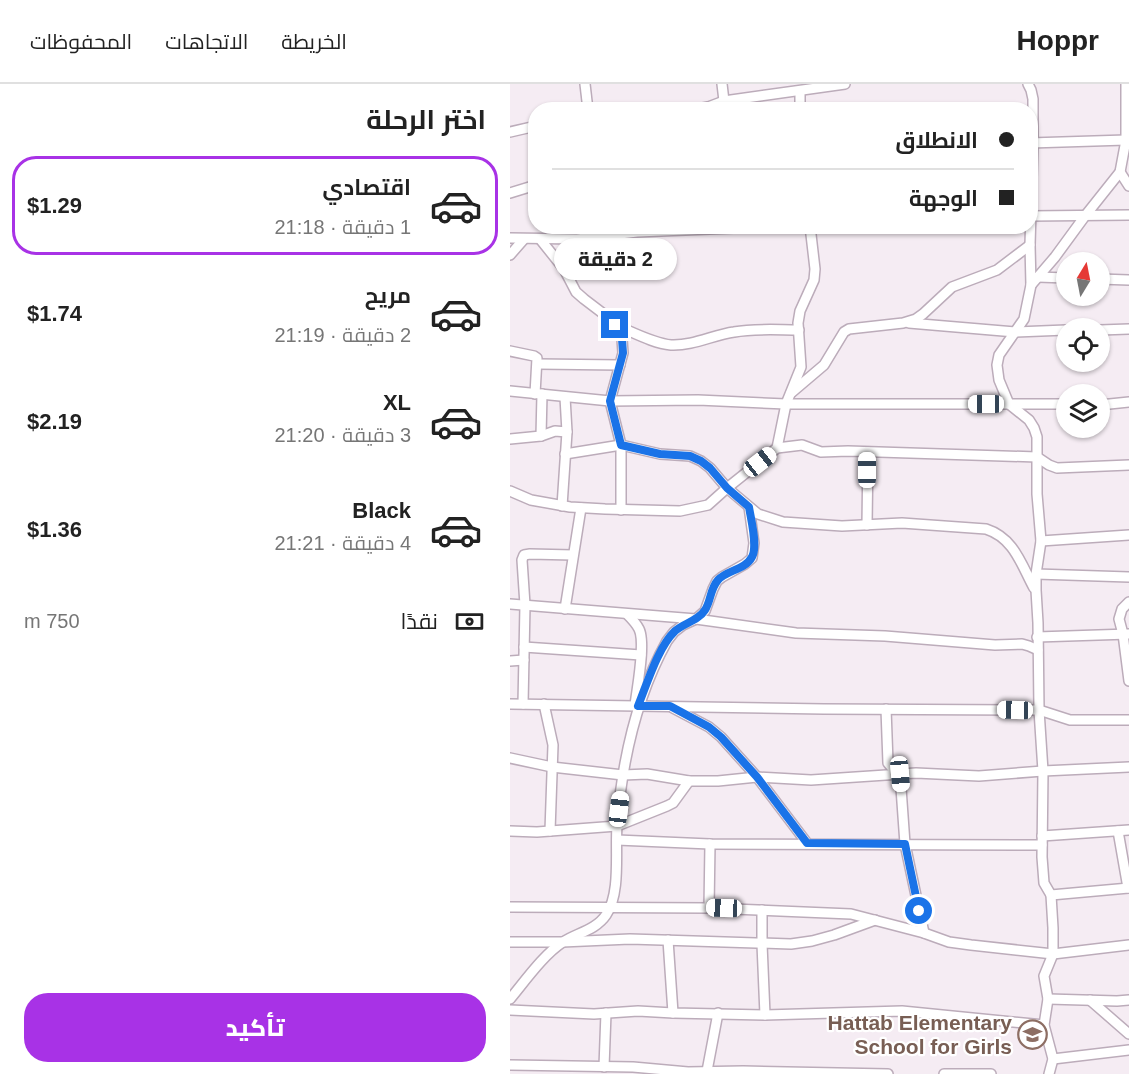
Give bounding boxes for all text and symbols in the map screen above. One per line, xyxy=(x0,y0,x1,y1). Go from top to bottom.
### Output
text: Hoppr xyxy=(1017,25,1099,56)
text: المحفوظات xyxy=(30,30,132,53)
text: الاتجاهات xyxy=(165,30,248,53)
text: الخريطة xyxy=(281,30,347,53)
text: اختر الرحلة xyxy=(366,105,486,135)
text: الانطلاق xyxy=(895,128,978,153)
text: اقتصادي xyxy=(322,175,411,200)
icon: car xyxy=(429,179,483,233)
text: الوجهة xyxy=(909,186,978,211)
text: $1.29 xyxy=(27,193,82,218)
text: 1 دقيقة · 21:18 xyxy=(274,216,411,238)
callout: 2 دقيقة xyxy=(554,238,676,280)
text: 2 دقيقة xyxy=(578,248,653,270)
north arrow xyxy=(1056,252,1110,306)
map controls xyxy=(1056,252,1110,438)
text: مريح xyxy=(365,283,411,308)
icon: car xyxy=(429,287,483,341)
text: $1.74 xyxy=(27,301,82,326)
route end xyxy=(601,311,628,338)
button: locate xyxy=(1056,318,1110,372)
text: 2 دقيقة · 21:19 xyxy=(274,324,411,346)
button: layers xyxy=(1056,384,1110,438)
text: XL xyxy=(383,390,411,415)
icon: car xyxy=(429,395,483,449)
car xyxy=(968,395,1004,413)
text: $2.19 xyxy=(27,409,82,434)
text: 3 دقيقة · 21:20 xyxy=(274,424,411,446)
car xyxy=(740,444,780,480)
car xyxy=(858,452,876,488)
text: Black xyxy=(352,498,411,523)
icon: car xyxy=(429,503,483,557)
text: $1.36 xyxy=(27,517,82,542)
text: 4 دقيقة · 21:21 xyxy=(274,532,411,554)
icon: cash xyxy=(453,605,486,638)
text: نقدًا xyxy=(400,609,438,634)
text: 750 m xyxy=(24,610,80,632)
car xyxy=(997,701,1033,719)
car xyxy=(889,755,911,793)
car xyxy=(608,790,630,828)
route start xyxy=(905,897,932,924)
car xyxy=(706,898,742,918)
button: تأكيد xyxy=(24,993,486,1062)
place label: Hattab Elementary School for Girls xyxy=(828,1011,1012,1058)
school or university icon: Hattab Elementary School for Girls xyxy=(1017,1019,1049,1051)

